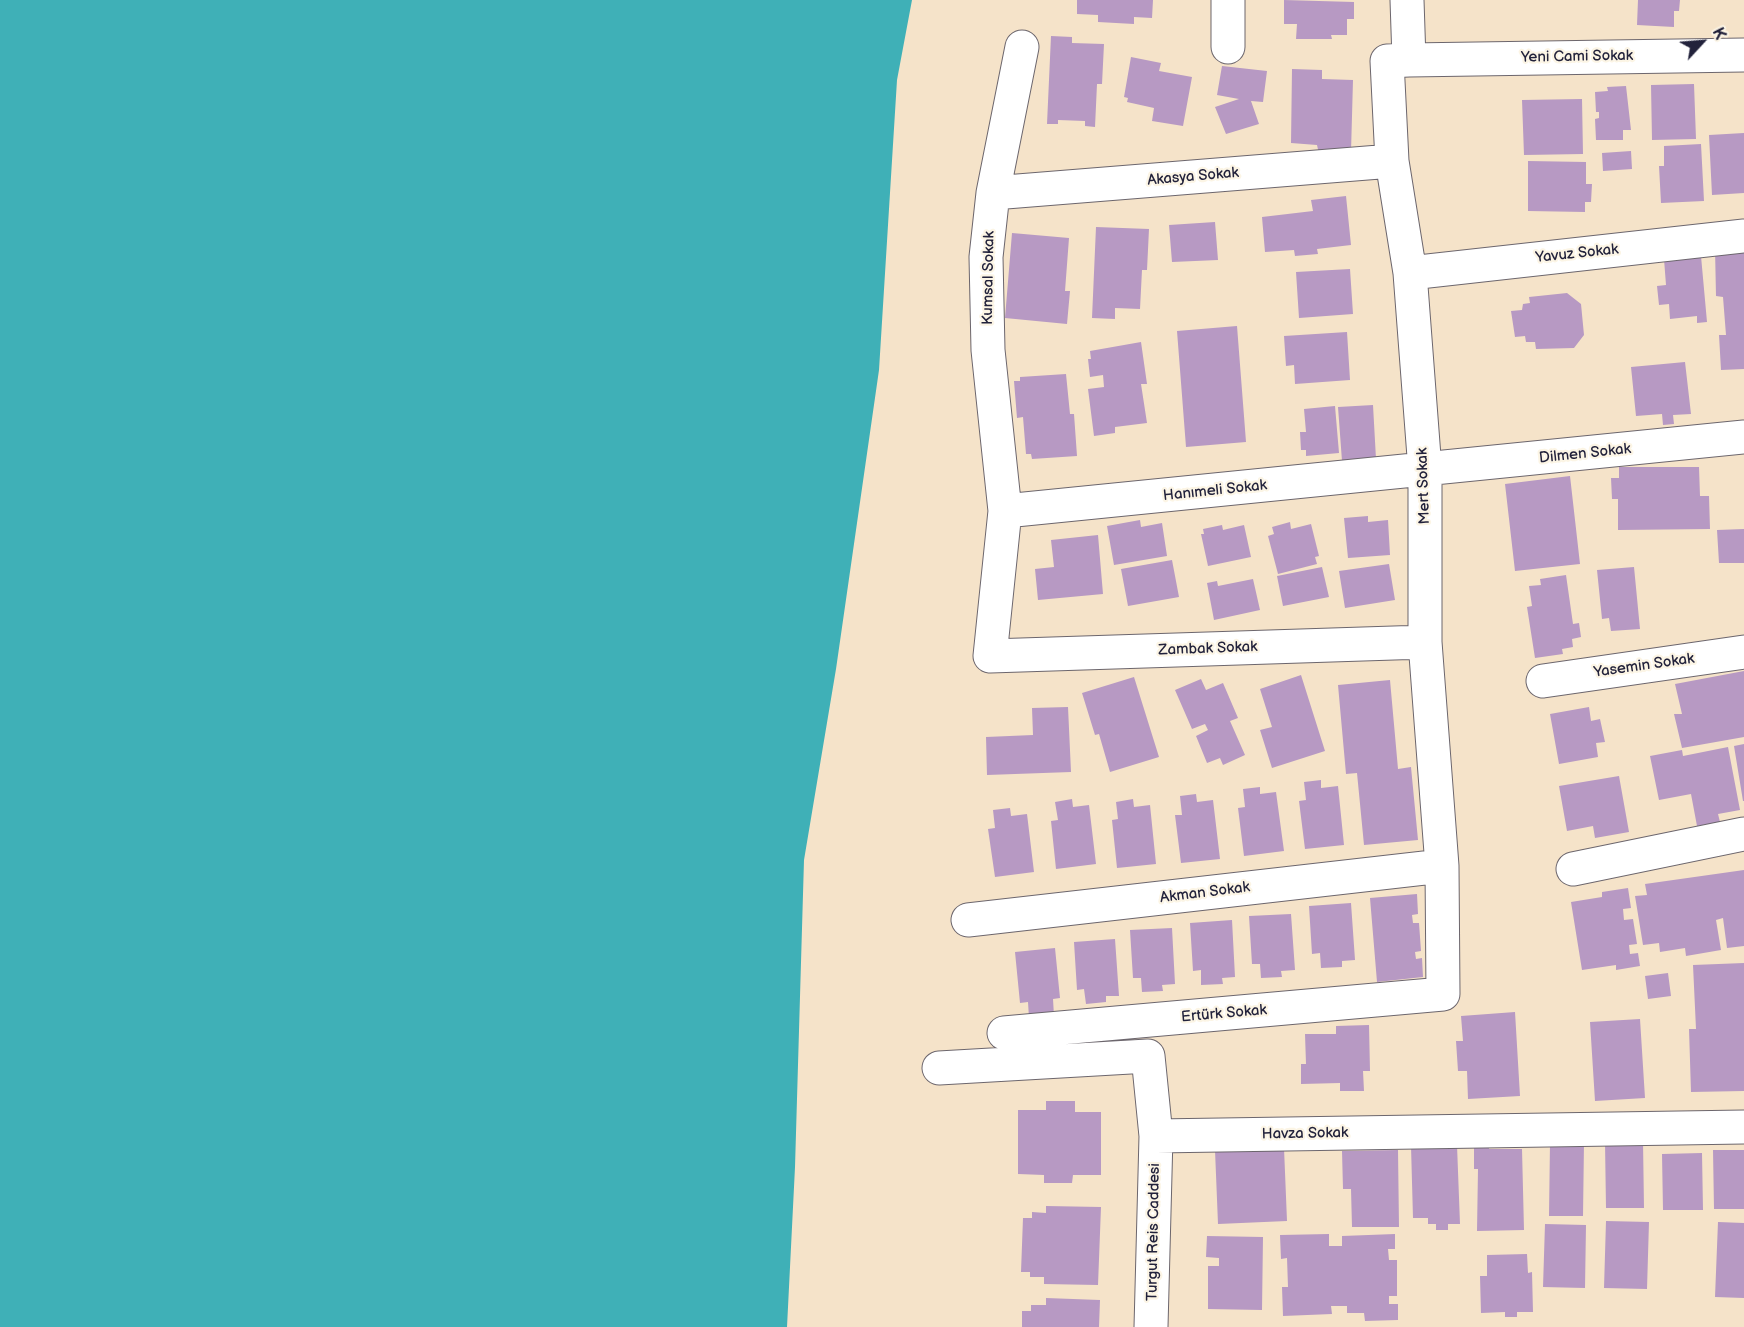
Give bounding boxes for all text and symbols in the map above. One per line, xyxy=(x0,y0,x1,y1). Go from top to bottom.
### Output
north arrow xyxy=(1672,12,1732,72)
text: K xyxy=(1708,25,1730,43)
street label: Yeni Cami Sokak xyxy=(1521,47,1633,67)
street label: Akasya Sokak xyxy=(1147,164,1239,190)
street label: Kumsal Sokak xyxy=(979,231,999,325)
street label: Yavuz Sokak xyxy=(1535,241,1619,267)
street label: Dilmen Sokak xyxy=(1538,440,1632,468)
street label: Mert Sokak xyxy=(1414,447,1434,525)
street label: Hanımeli Sokak xyxy=(1162,477,1268,505)
street label: Zambak Sokak xyxy=(1158,638,1258,660)
street label: Yasemin Sokak xyxy=(1593,650,1695,682)
street label: Akman Sokak xyxy=(1159,879,1251,907)
street label: Ertürk Sokak xyxy=(1180,1001,1268,1027)
street label: Havza Sokak xyxy=(1261,1124,1349,1144)
street label: Turgut Reis Caddesi xyxy=(1144,1163,1164,1301)

